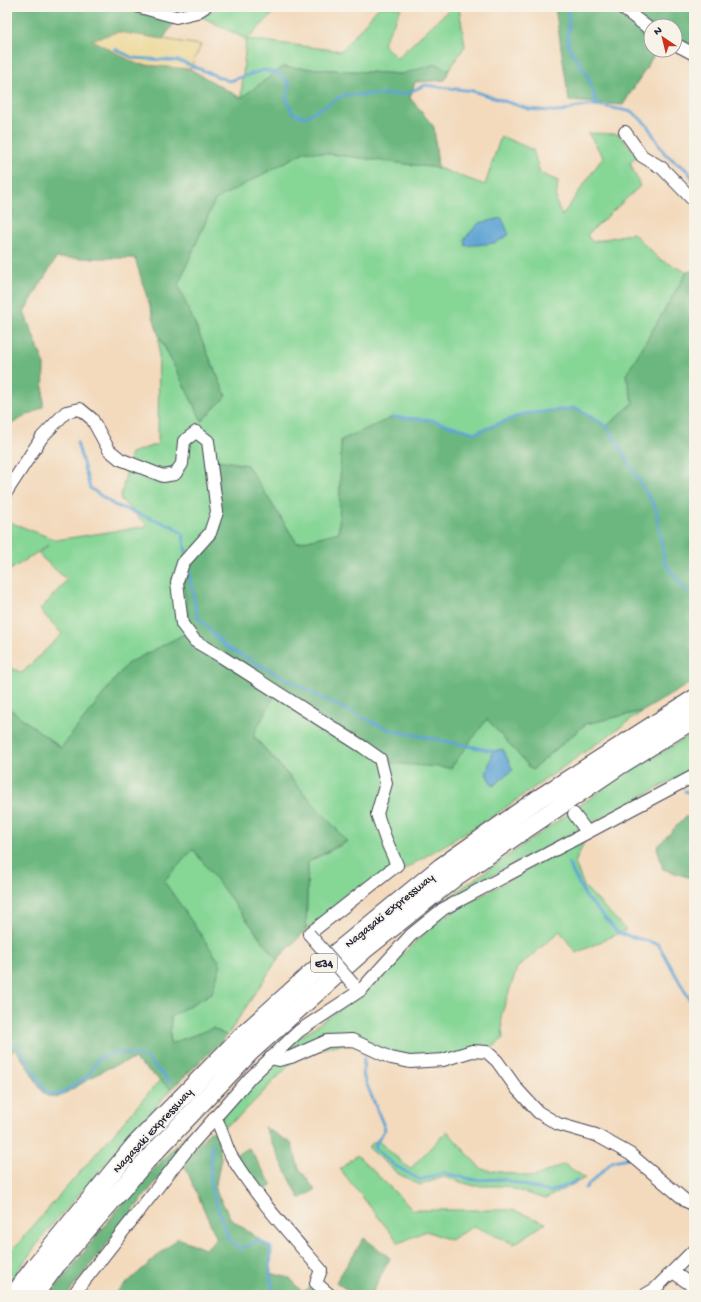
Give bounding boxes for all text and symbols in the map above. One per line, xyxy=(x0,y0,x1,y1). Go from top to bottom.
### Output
north arrow xyxy=(643,18,683,58)
text: N xyxy=(652,24,665,38)
street label: Nagasaki Expressway xyxy=(343,871,438,952)
road number: E34 xyxy=(311,954,337,972)
street label: Nagasaki Expressway xyxy=(111,1086,196,1177)

